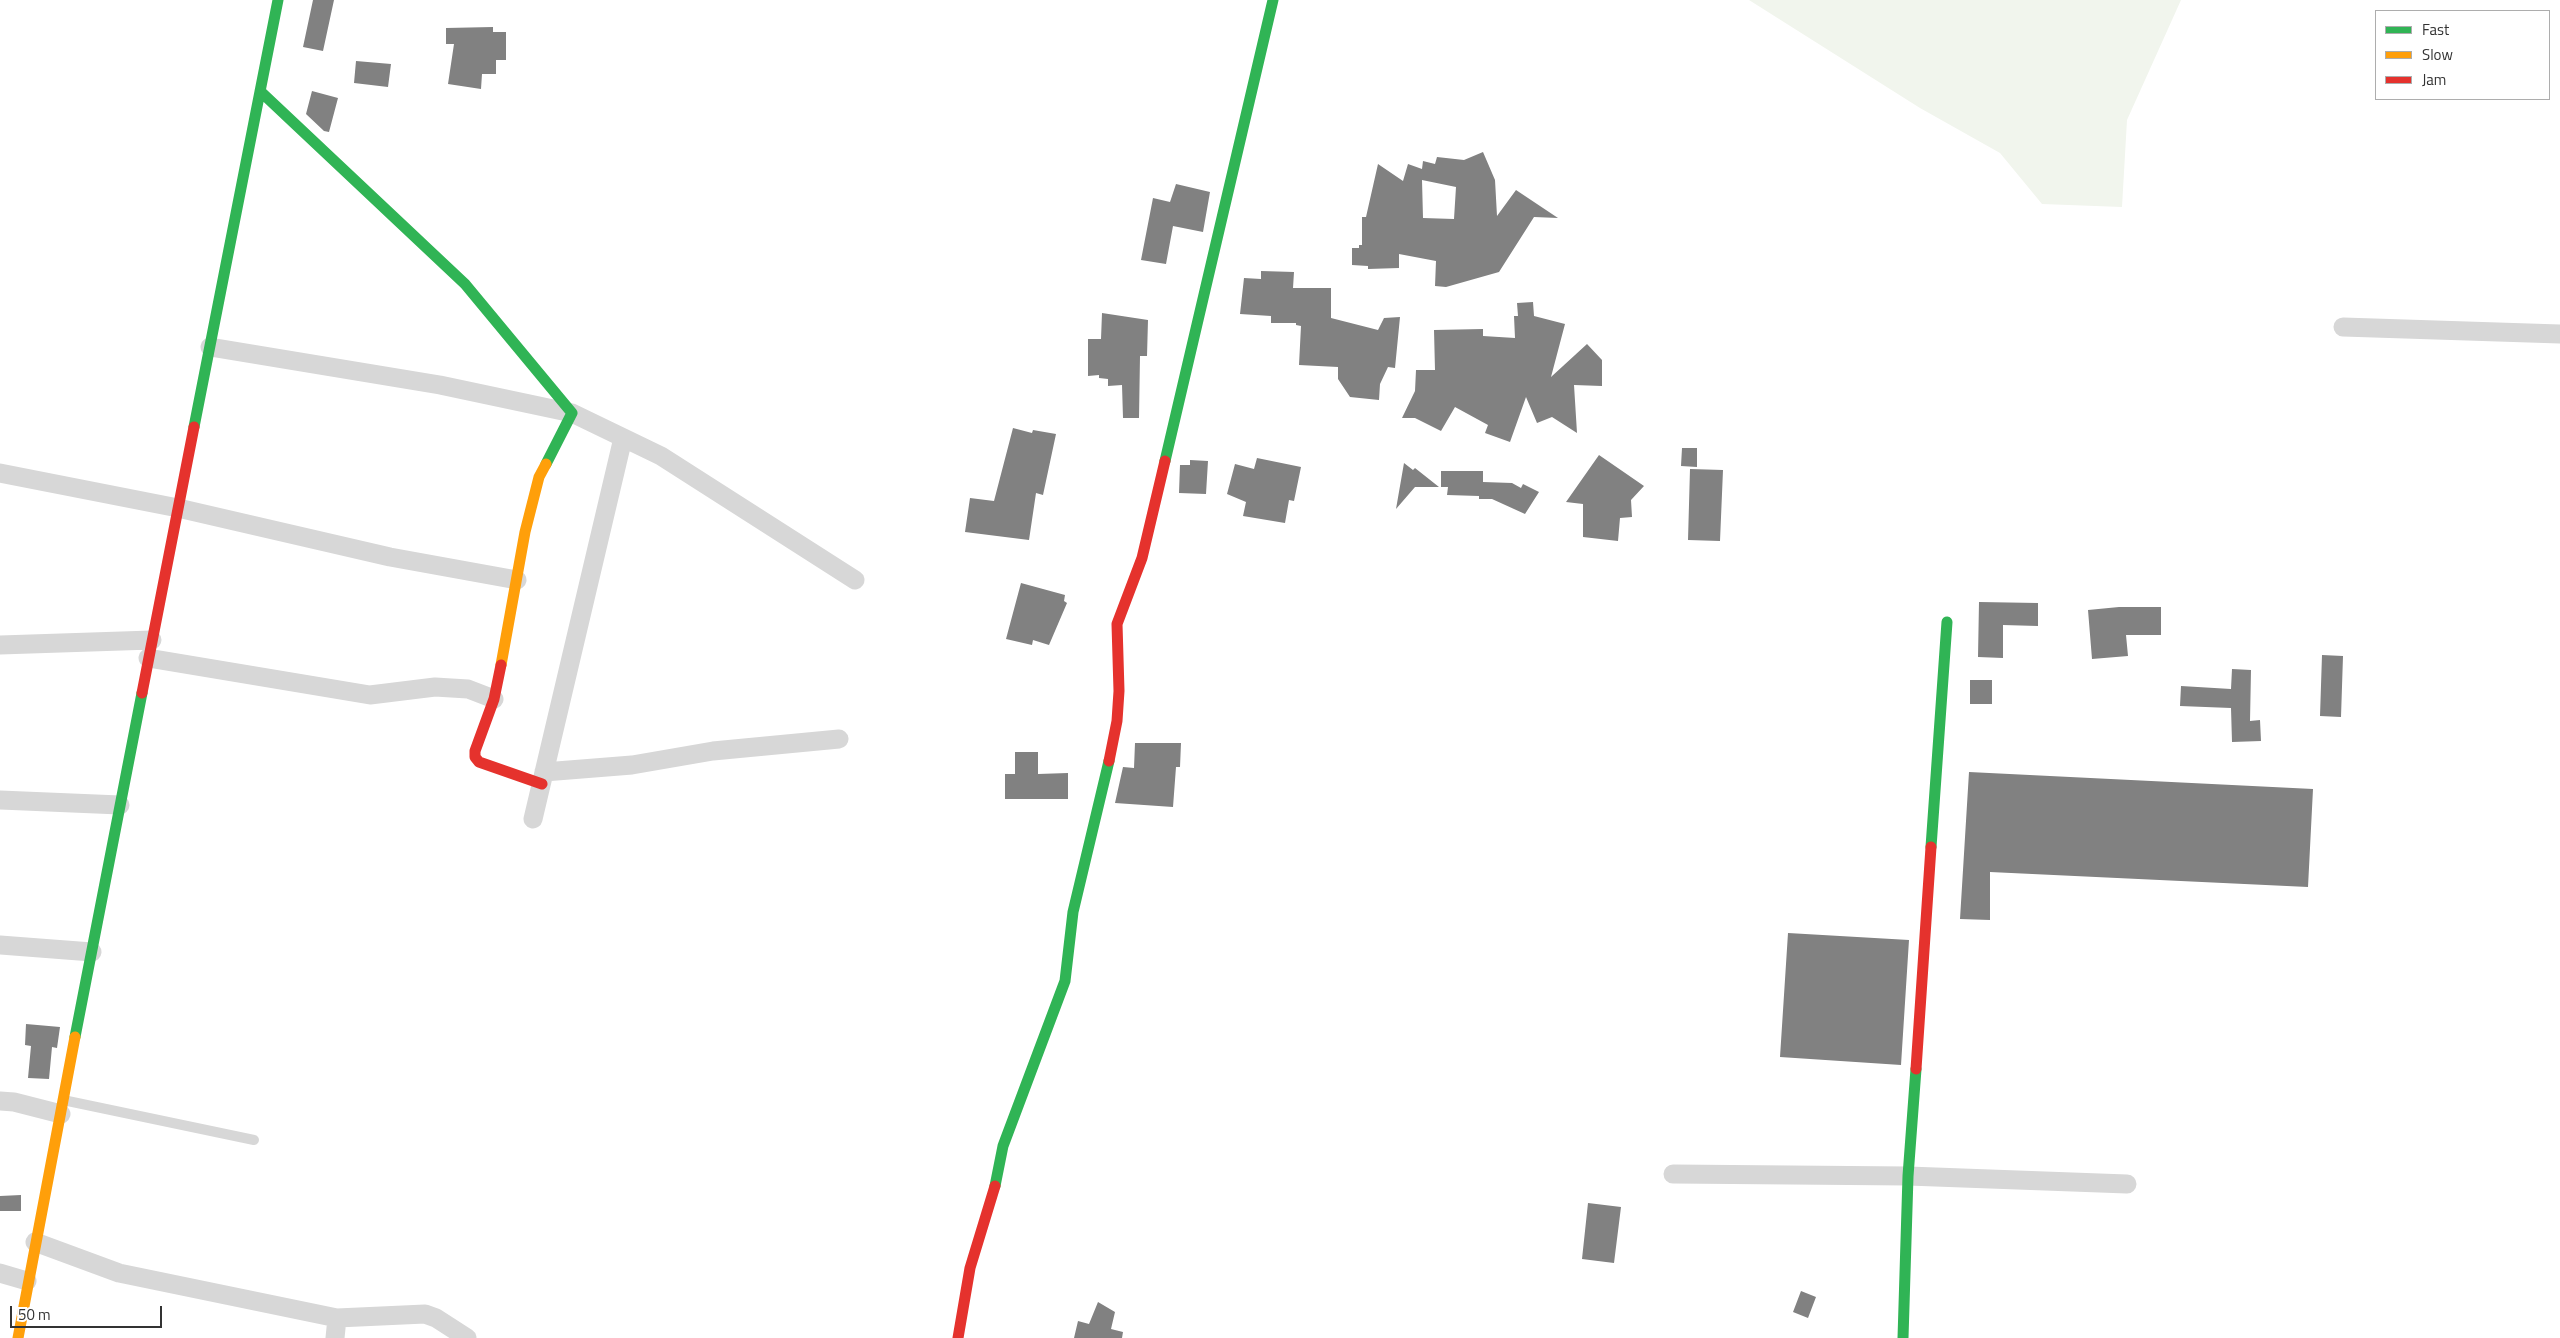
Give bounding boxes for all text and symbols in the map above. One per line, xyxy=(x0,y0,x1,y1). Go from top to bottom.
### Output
legend xyxy=(2375,10,2550,100)
text: Fast xyxy=(2422,18,2449,41)
text: Slow xyxy=(2422,43,2453,66)
text: Jam xyxy=(2422,68,2446,91)
scale bar xyxy=(12,1296,165,1328)
text: 50 m xyxy=(18,1303,51,1326)

